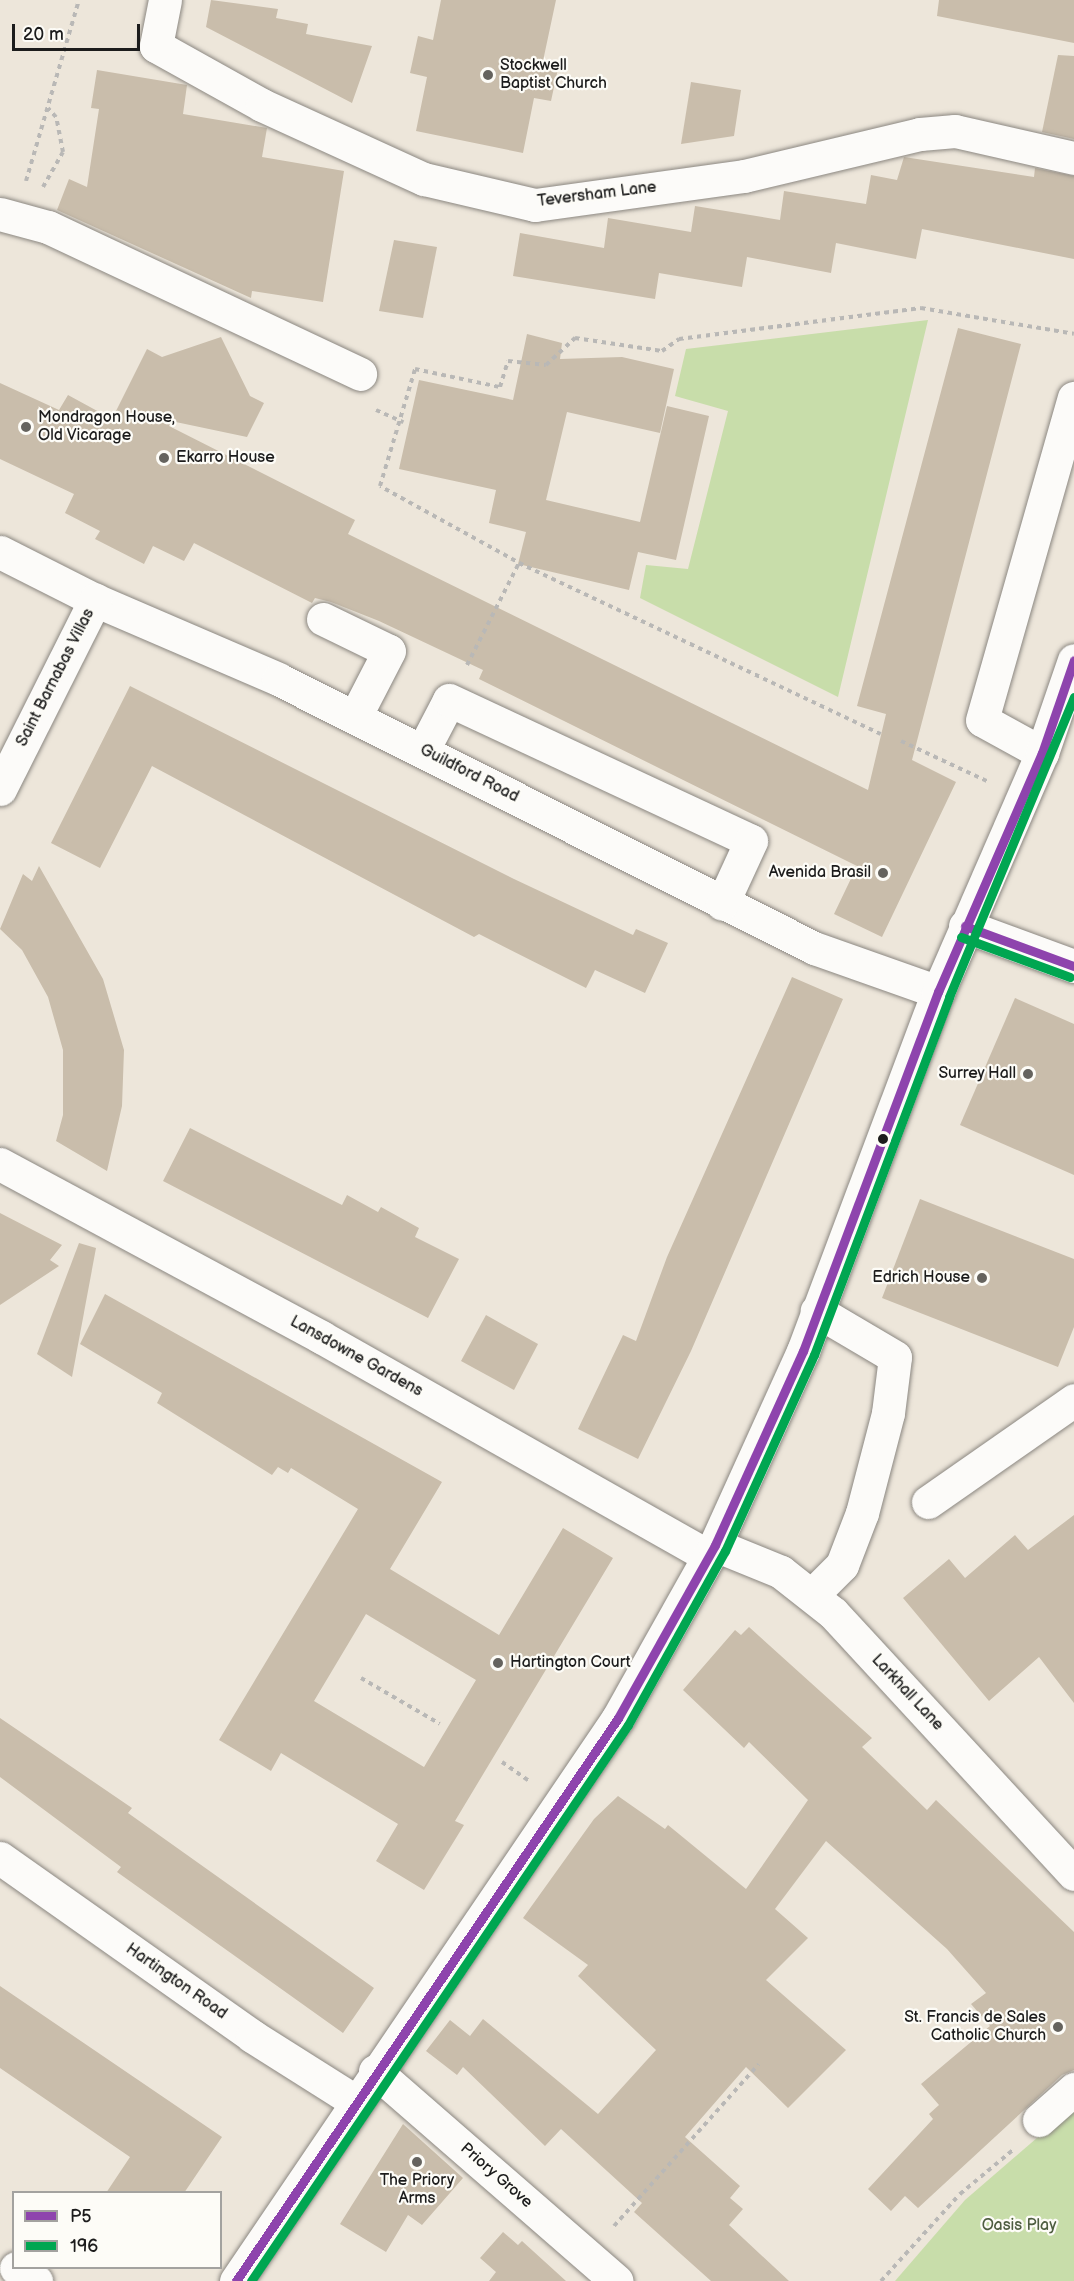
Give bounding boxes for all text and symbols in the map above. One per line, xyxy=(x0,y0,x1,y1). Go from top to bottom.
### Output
scale bar xyxy=(15,12,142,50)
text: 20 m xyxy=(23,24,64,45)
place label: Stockwell Baptist Church xyxy=(500,56,607,94)
marker: Stockwell Baptist Church xyxy=(481,68,495,82)
street label: Teversham Lane xyxy=(536,178,658,212)
place label: Mondragon House, Old Vicarage xyxy=(38,408,175,446)
marker: Mondragon House, Old Vicarage xyxy=(19,420,33,434)
place label: Ekarro House xyxy=(176,448,275,468)
marker: Ekarro House xyxy=(157,451,171,465)
street label: Saint Barnabas Villas xyxy=(13,606,99,750)
street label: Guildford Road xyxy=(416,741,522,807)
place label: Avenida Brasil xyxy=(769,863,871,883)
marker: Avenida Brasil xyxy=(876,866,890,880)
place label: Surrey Hall xyxy=(937,1064,1016,1084)
marker: Surrey Hall xyxy=(1021,1067,1035,1081)
unlabelled marker xyxy=(877,1133,889,1145)
place label: Edrich House xyxy=(872,1268,970,1288)
marker: Edrich House xyxy=(975,1271,989,1285)
street label: Lansdowne Gardens xyxy=(286,1313,426,1401)
street label: Larkhall Lane xyxy=(867,1651,947,1735)
place label: Hartington Court xyxy=(510,1653,631,1673)
marker: Hartington Court xyxy=(491,1656,505,1670)
street label: Hartington Road xyxy=(122,1940,230,2024)
place label: St. Francis de Sales Catholic Church xyxy=(904,2008,1046,2046)
marker: St. Francis de Sales Catholic Church xyxy=(1051,2020,1065,2034)
street label: Priory Grove xyxy=(456,2139,536,2213)
marker: The Priory Arms xyxy=(410,2155,424,2169)
place label: The Priory Arms xyxy=(380,2171,454,2209)
legend xyxy=(12,2191,222,2269)
text: P5 xyxy=(70,2206,92,2227)
park label: Oasis Play xyxy=(982,2216,1056,2236)
text: 196 xyxy=(70,2236,98,2257)

